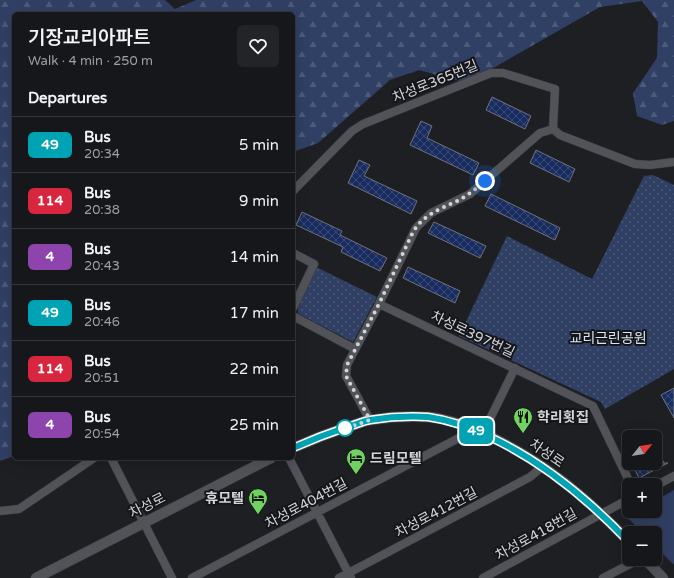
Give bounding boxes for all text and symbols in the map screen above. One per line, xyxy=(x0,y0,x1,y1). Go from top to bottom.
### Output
button: heart xyxy=(237,25,279,67)
text: 기장교리아파트 xyxy=(28,27,150,49)
text: Walk · 4 min · 250 m xyxy=(28,53,153,69)
street label: 차성로365번길 xyxy=(390,57,480,106)
text: Departures xyxy=(28,89,107,107)
text: Bus xyxy=(84,128,111,146)
text: 49 xyxy=(41,136,59,153)
text: 5 min xyxy=(239,136,279,154)
text: 20:34 xyxy=(84,146,120,162)
your location xyxy=(475,171,495,191)
text: Bus xyxy=(84,184,111,202)
text: 114 xyxy=(37,192,63,209)
text: 9 min xyxy=(239,192,279,210)
text: 20:38 xyxy=(84,202,120,218)
text: Bus xyxy=(84,240,111,258)
text: 4 xyxy=(46,248,54,265)
text: 14 min xyxy=(230,248,279,266)
text: 20:43 xyxy=(84,258,120,274)
text: Bus xyxy=(84,296,111,314)
text: 49 xyxy=(41,304,59,321)
text: 17 min xyxy=(230,304,279,322)
street label: 차성로397번길 xyxy=(428,308,518,361)
text: 20:46 xyxy=(84,314,120,330)
park label: 교리근린공원 xyxy=(569,330,647,347)
text: Bus xyxy=(84,352,111,370)
text: 114 xyxy=(37,360,63,377)
text: 22 min xyxy=(230,360,279,378)
text: 20:51 xyxy=(84,370,120,386)
restaurant icon: 학리횟집 xyxy=(512,406,534,434)
text: Bus xyxy=(84,408,111,426)
place label: 학리횟집 xyxy=(537,409,589,426)
text: 4 xyxy=(46,416,54,433)
text: 25 min xyxy=(230,416,279,434)
line badge: 49 xyxy=(458,418,494,444)
unlabelled marker xyxy=(336,419,354,437)
text: 49 xyxy=(467,422,485,439)
text: 20:54 xyxy=(84,426,120,442)
north arrow xyxy=(622,430,662,470)
map controls xyxy=(622,430,662,566)
street label: 차성로 xyxy=(526,436,568,471)
hotel icon: 드림모텔 xyxy=(345,447,367,475)
place label: 드림모텔 xyxy=(370,450,422,467)
street label: 차성로404번길 xyxy=(262,475,350,532)
button: + xyxy=(622,478,662,518)
street label: 차성로412번길 xyxy=(392,484,480,541)
hotel icon: 휴모텔 xyxy=(247,487,269,515)
street label: 차성로 xyxy=(126,489,168,522)
place label: 휴모텔 xyxy=(205,490,244,507)
street label: 차성로418번길 xyxy=(492,505,580,564)
button: − xyxy=(622,526,662,566)

